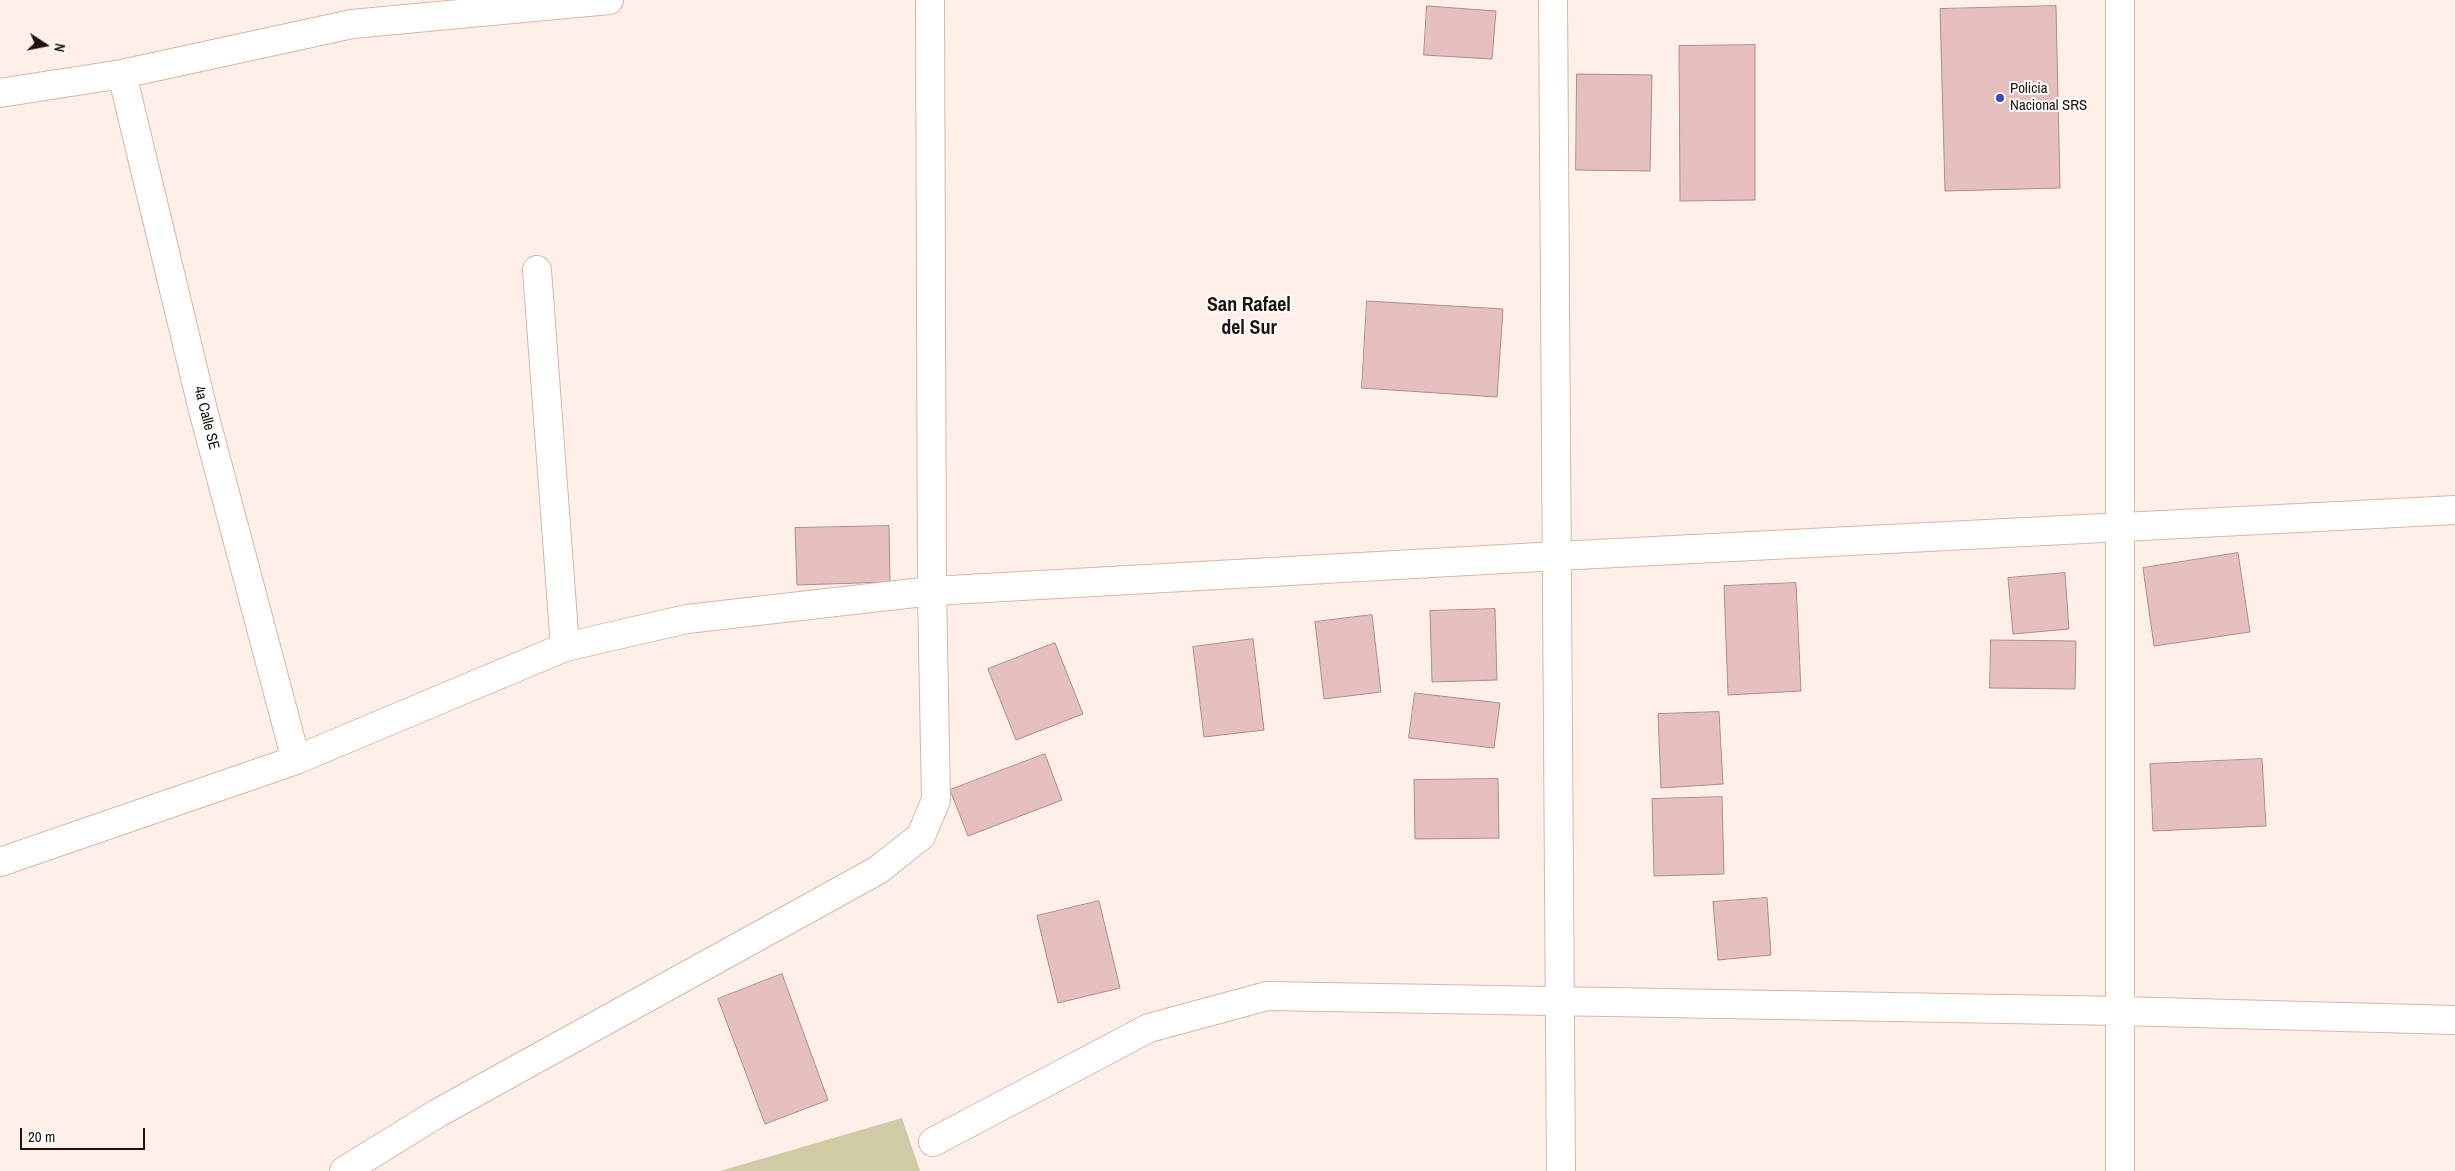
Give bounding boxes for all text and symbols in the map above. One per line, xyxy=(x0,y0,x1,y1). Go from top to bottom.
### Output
north arrow xyxy=(20,20,70,70)
text: N xyxy=(50,42,69,54)
place label: Policia Nacional SRS xyxy=(2010,80,2087,115)
marker: Policia Nacional SRS xyxy=(1994,92,2006,104)
district label: San Rafael del Sur xyxy=(1207,294,1291,341)
street label: 4a Calle SE xyxy=(189,384,223,452)
scale bar xyxy=(22,1118,148,1150)
text: 20 m xyxy=(28,1126,55,1147)

